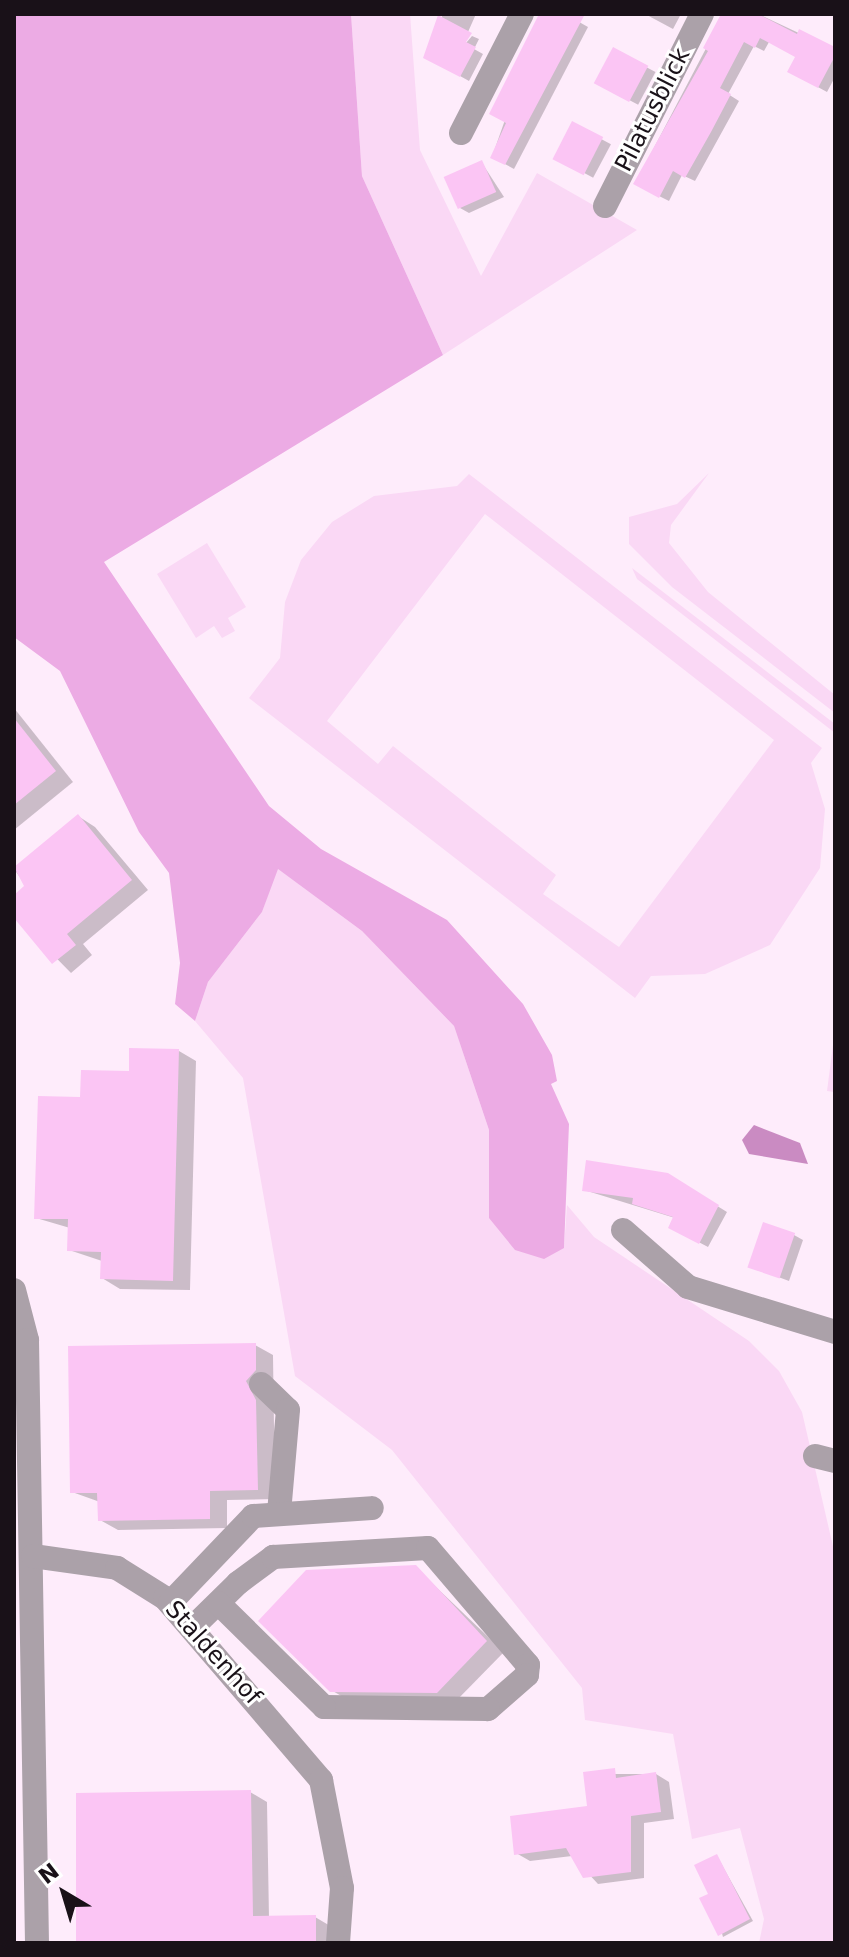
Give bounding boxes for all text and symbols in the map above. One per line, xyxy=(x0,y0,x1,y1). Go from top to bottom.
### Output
street label: Pilatusblick xyxy=(610,43,696,177)
street label: Staldenhof xyxy=(159,1595,267,1711)
north arrow xyxy=(24,1853,104,1933)
text: N xyxy=(34,1858,64,1889)

